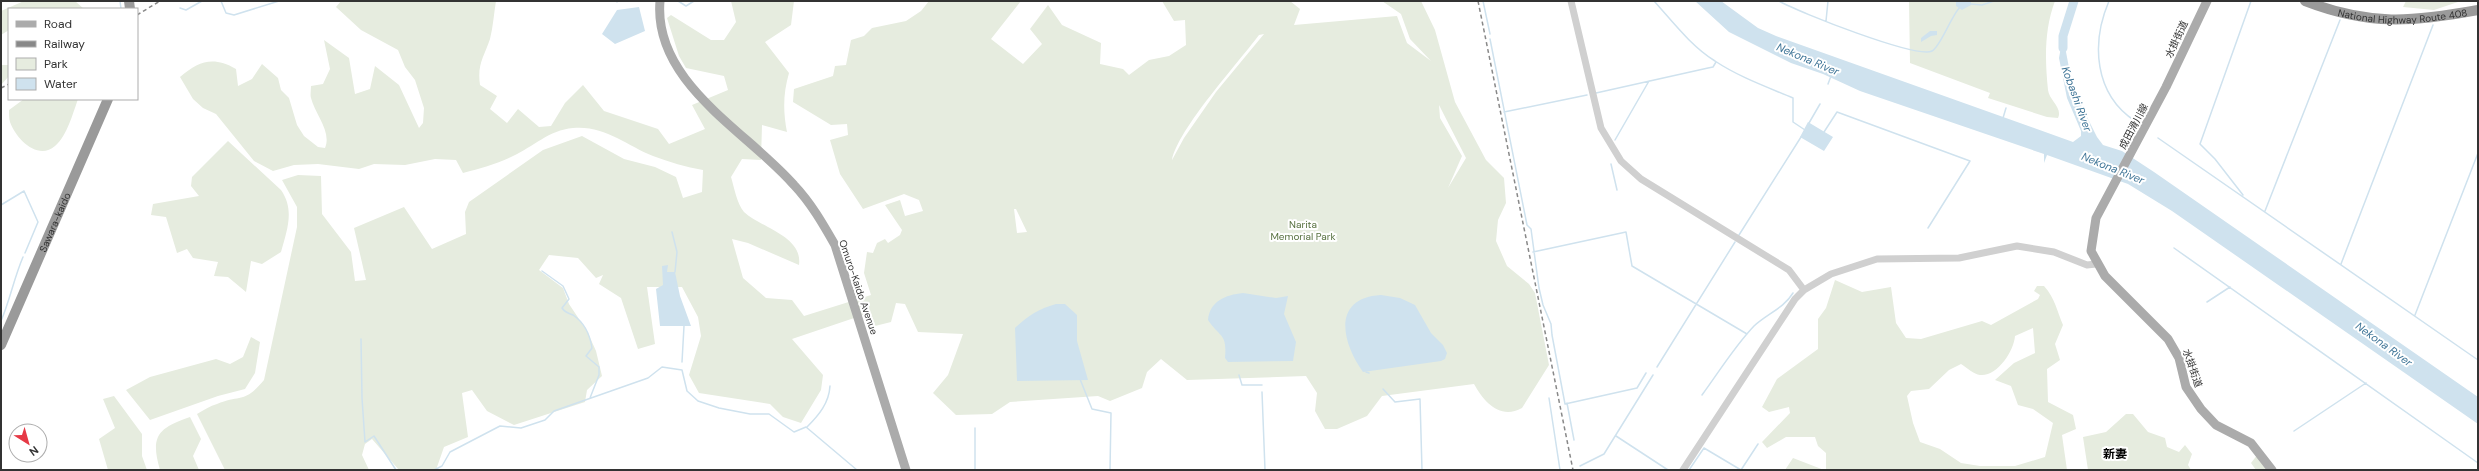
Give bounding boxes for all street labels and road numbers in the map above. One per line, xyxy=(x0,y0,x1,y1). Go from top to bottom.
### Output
street label: National Highway Route 408 xyxy=(2336,6,2468,26)
street label: 水掛街道 xyxy=(2162,18,2191,60)
street label: 成田滑川線 xyxy=(2116,101,2151,151)
street label: Sawara-kaido xyxy=(36,190,74,254)
street label: Omuro-Kaido Avenue xyxy=(836,238,881,337)
street label: 水掛街道 xyxy=(2180,347,2205,389)

